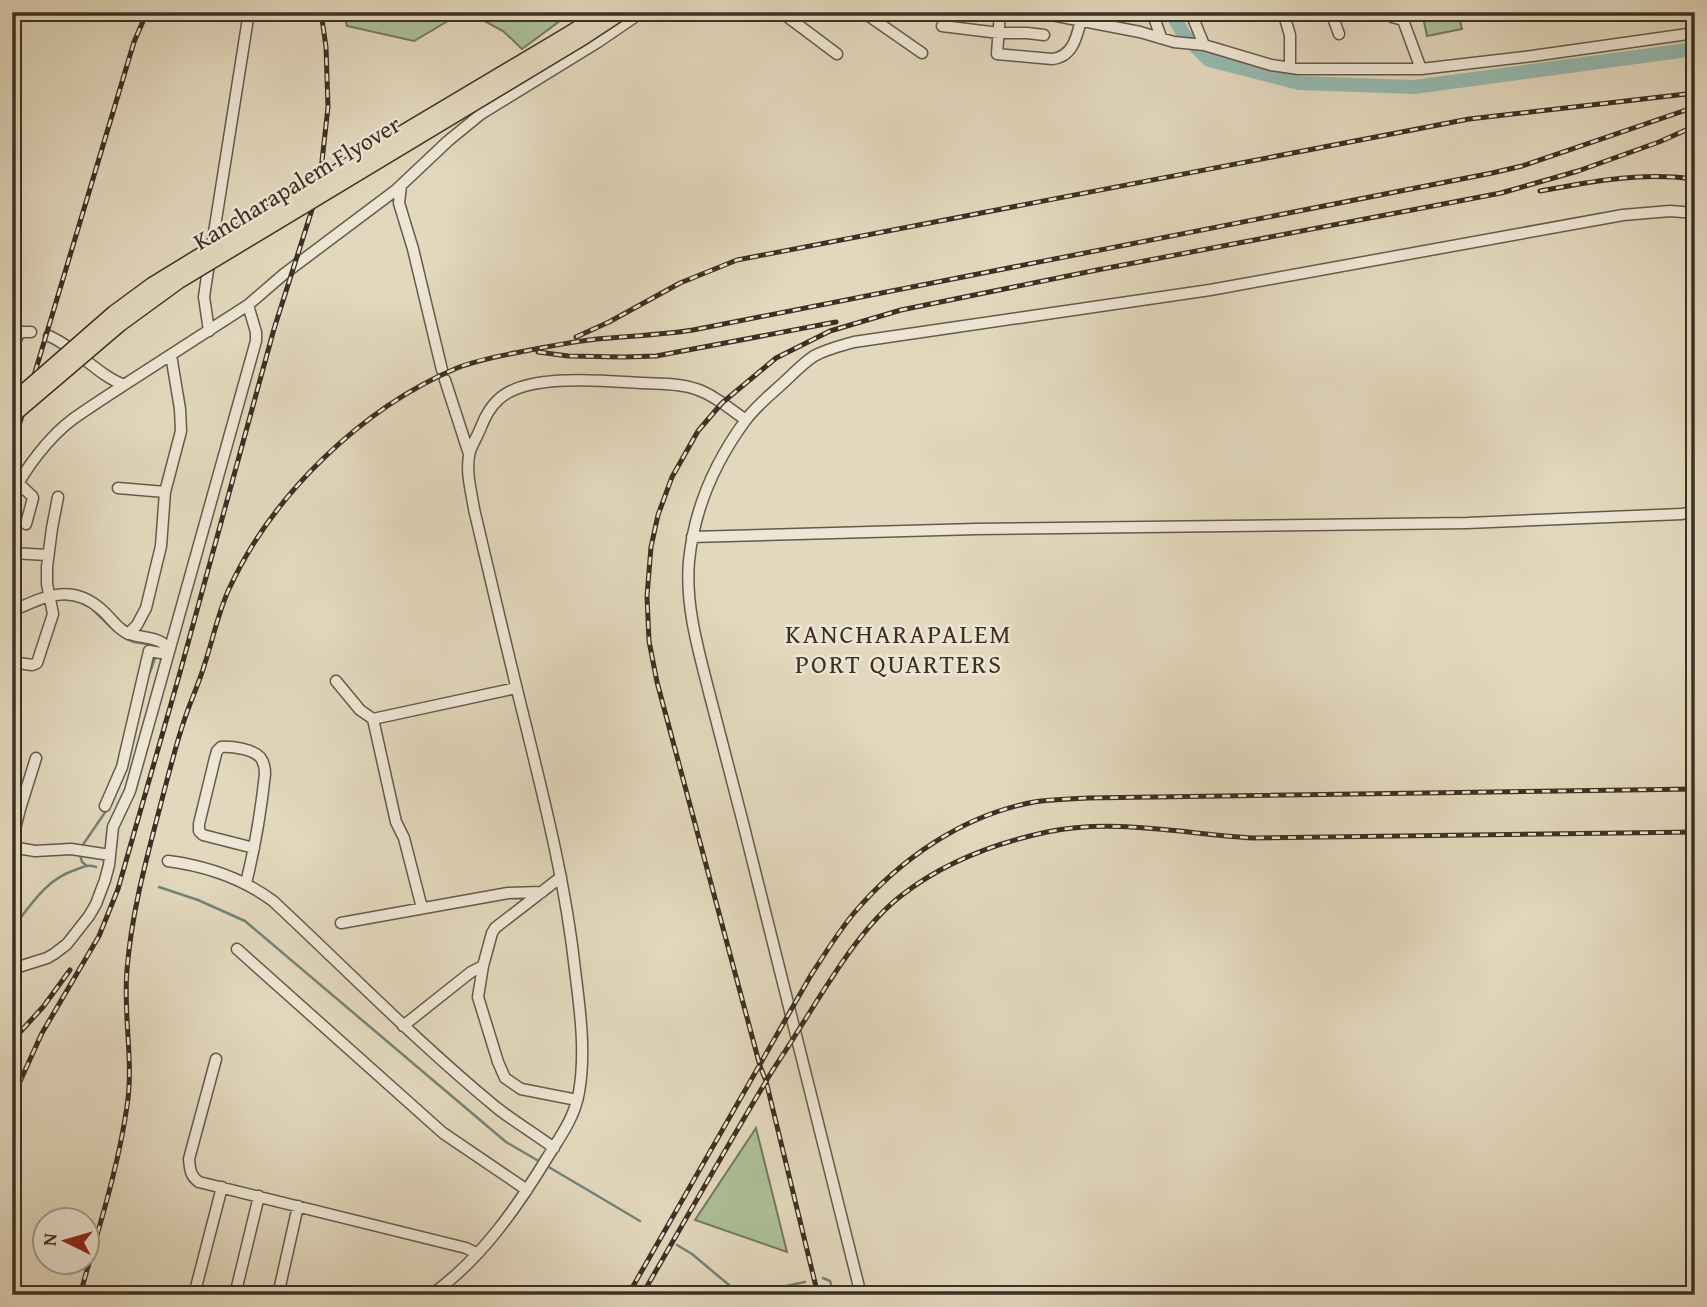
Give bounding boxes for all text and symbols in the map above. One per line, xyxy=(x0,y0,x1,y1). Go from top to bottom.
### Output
street label: Kancharapalem Flyover xyxy=(186,107,407,258)
district label: KANCHARAPALEM PORT QUARTERS xyxy=(785,614,1013,683)
north arrow xyxy=(32,1206,102,1276)
text: N xyxy=(35,1232,64,1247)

